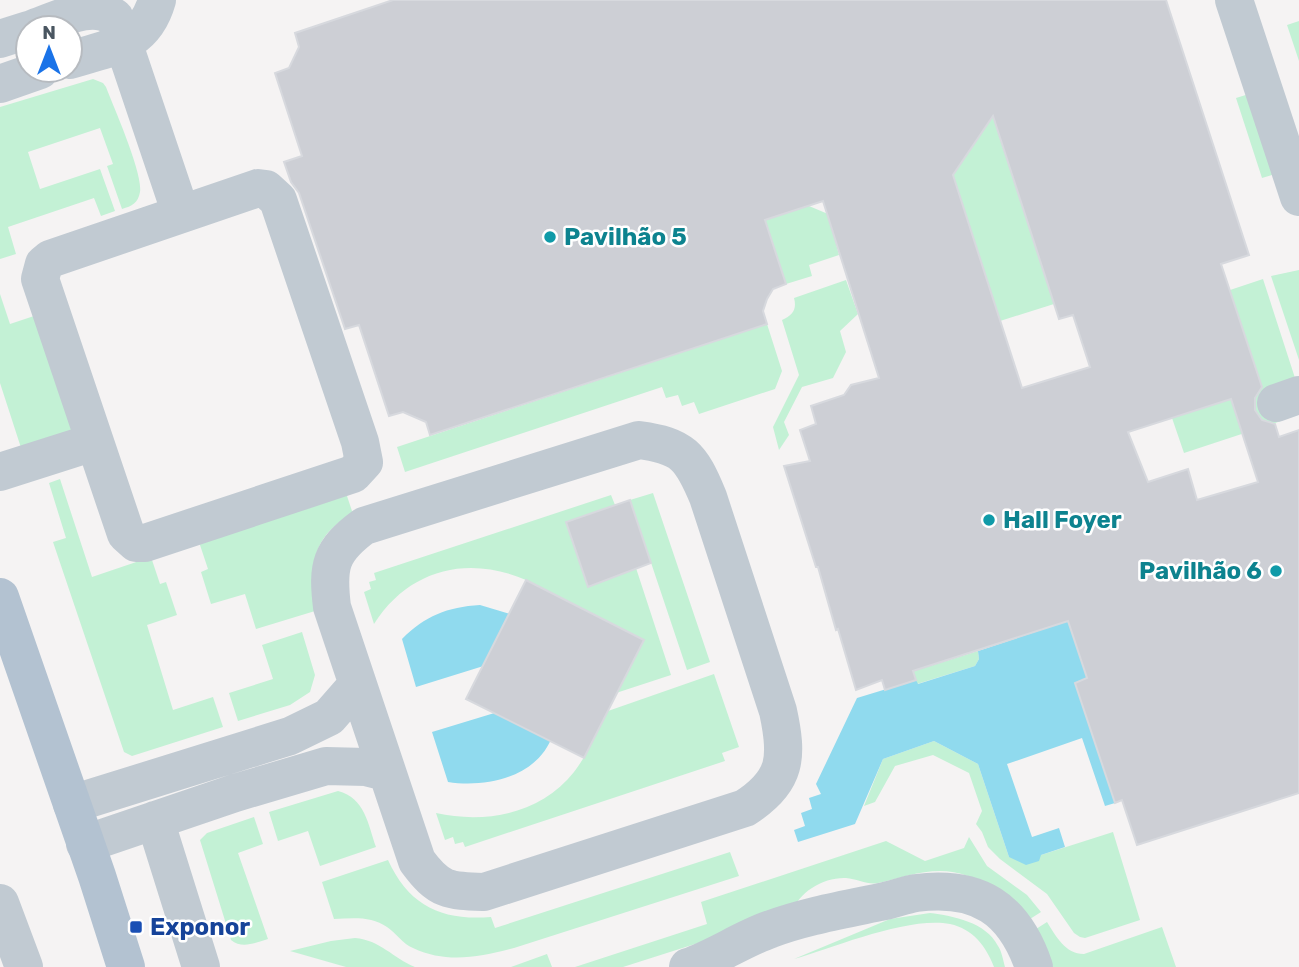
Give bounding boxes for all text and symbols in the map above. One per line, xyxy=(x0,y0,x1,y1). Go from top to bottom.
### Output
north arrow xyxy=(14,14,84,84)
text: N xyxy=(42,21,56,44)
place label: Pavilhão 5 xyxy=(564,223,687,251)
marker: Pavilhão 5 xyxy=(542,229,558,245)
place label: Hall Foyer xyxy=(1003,506,1122,534)
marker: Hall Foyer xyxy=(981,512,997,528)
place label: Pavilhão 6 xyxy=(1139,557,1262,585)
marker: Pavilhão 6 xyxy=(1268,563,1284,579)
place label: Exponor xyxy=(150,913,250,941)
marker: Exponor xyxy=(128,919,144,935)

